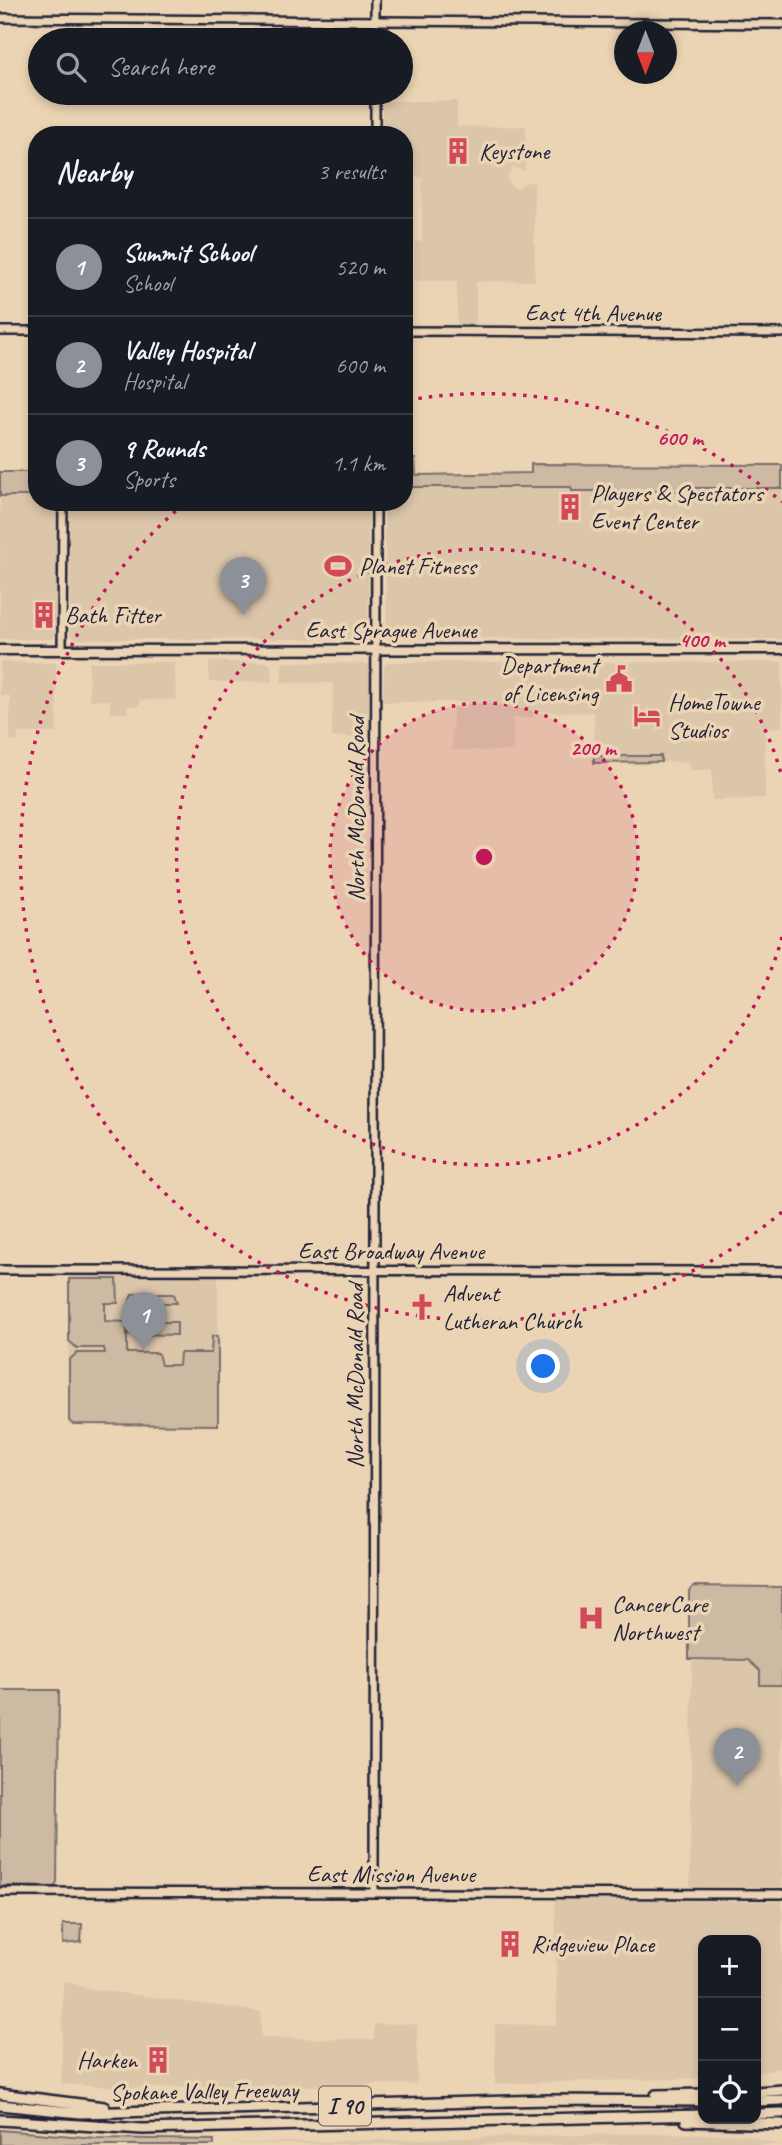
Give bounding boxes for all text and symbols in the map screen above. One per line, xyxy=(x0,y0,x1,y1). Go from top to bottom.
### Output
north arrow xyxy=(614,21,677,84)
search box xyxy=(28,28,413,105)
icon: search xyxy=(52,48,90,86)
text: Search here xyxy=(108,50,214,83)
building icon: Keystone xyxy=(443,136,473,166)
place label: Keystone xyxy=(479,136,551,166)
text: Nearby xyxy=(56,153,132,191)
text: 3 results xyxy=(318,157,385,186)
text: Summit School xyxy=(123,236,253,269)
text: 1 xyxy=(74,253,84,282)
text: 520 m xyxy=(336,253,385,282)
text: School xyxy=(123,269,172,298)
street label: East 4th Avenue xyxy=(525,298,663,328)
text: Valley Hospital xyxy=(123,334,251,367)
text: 2 xyxy=(74,351,84,380)
text: 600 m xyxy=(336,351,385,380)
text: Hospital xyxy=(123,367,186,396)
text: 600 m xyxy=(657,425,705,451)
text: 9 Rounds xyxy=(123,432,205,465)
text: 3 xyxy=(74,449,84,478)
text: 1.1 km xyxy=(332,449,385,478)
text: Sports xyxy=(123,465,175,494)
place label: Players & Spectators Event Center xyxy=(591,478,764,536)
building icon: Players & Spectators Event Center xyxy=(555,492,585,522)
sports icon: Planet Fitness xyxy=(323,551,353,581)
place label: Planet Fitness xyxy=(359,551,478,581)
pin: 3 xyxy=(220,557,266,615)
building icon: Bath Fitter xyxy=(29,600,59,630)
place label: Bath Fitter xyxy=(65,600,163,630)
street label: East Sprague Avenue xyxy=(305,615,479,645)
text: 400 m xyxy=(679,627,727,653)
place label: Department of Licensing xyxy=(501,650,601,708)
public building icon: Department of Licensing xyxy=(604,664,634,694)
place label: HomeTowne Studios xyxy=(668,687,762,745)
hotel icon: HomeTowne Studios xyxy=(632,701,662,731)
street label: North McDonald Road xyxy=(341,713,371,902)
text: 200 m xyxy=(570,735,618,761)
centre of rings xyxy=(472,845,496,869)
street label: East Broadway Avenue xyxy=(298,1236,486,1266)
place label: Advent Lutheran Church xyxy=(443,1278,583,1336)
street label: North McDonald Road xyxy=(340,1280,370,1469)
pin: 1 xyxy=(121,1292,167,1350)
church icon: Advent Lutheran Church xyxy=(407,1292,437,1322)
your location xyxy=(526,1349,560,1383)
place label: CancerCare Northwest xyxy=(612,1589,710,1647)
hospital icon: CancerCare Northwest xyxy=(576,1603,606,1633)
pin: 2 xyxy=(714,1728,760,1786)
street label: East Mission Avenue xyxy=(307,1859,477,1889)
building icon: Ridgeview Place xyxy=(495,1929,525,1959)
place label: Ridgeview Place xyxy=(531,1929,656,1959)
map controls xyxy=(698,1935,761,2124)
button: + xyxy=(698,1935,761,1998)
button: − xyxy=(698,1998,761,2061)
place label: Harken xyxy=(77,2045,138,2075)
building icon: Harken xyxy=(143,2045,173,2075)
button: locate xyxy=(698,2061,761,2124)
street label: Spokane Valley Freeway xyxy=(110,2074,300,2108)
road number: I 90 xyxy=(319,2086,371,2126)

